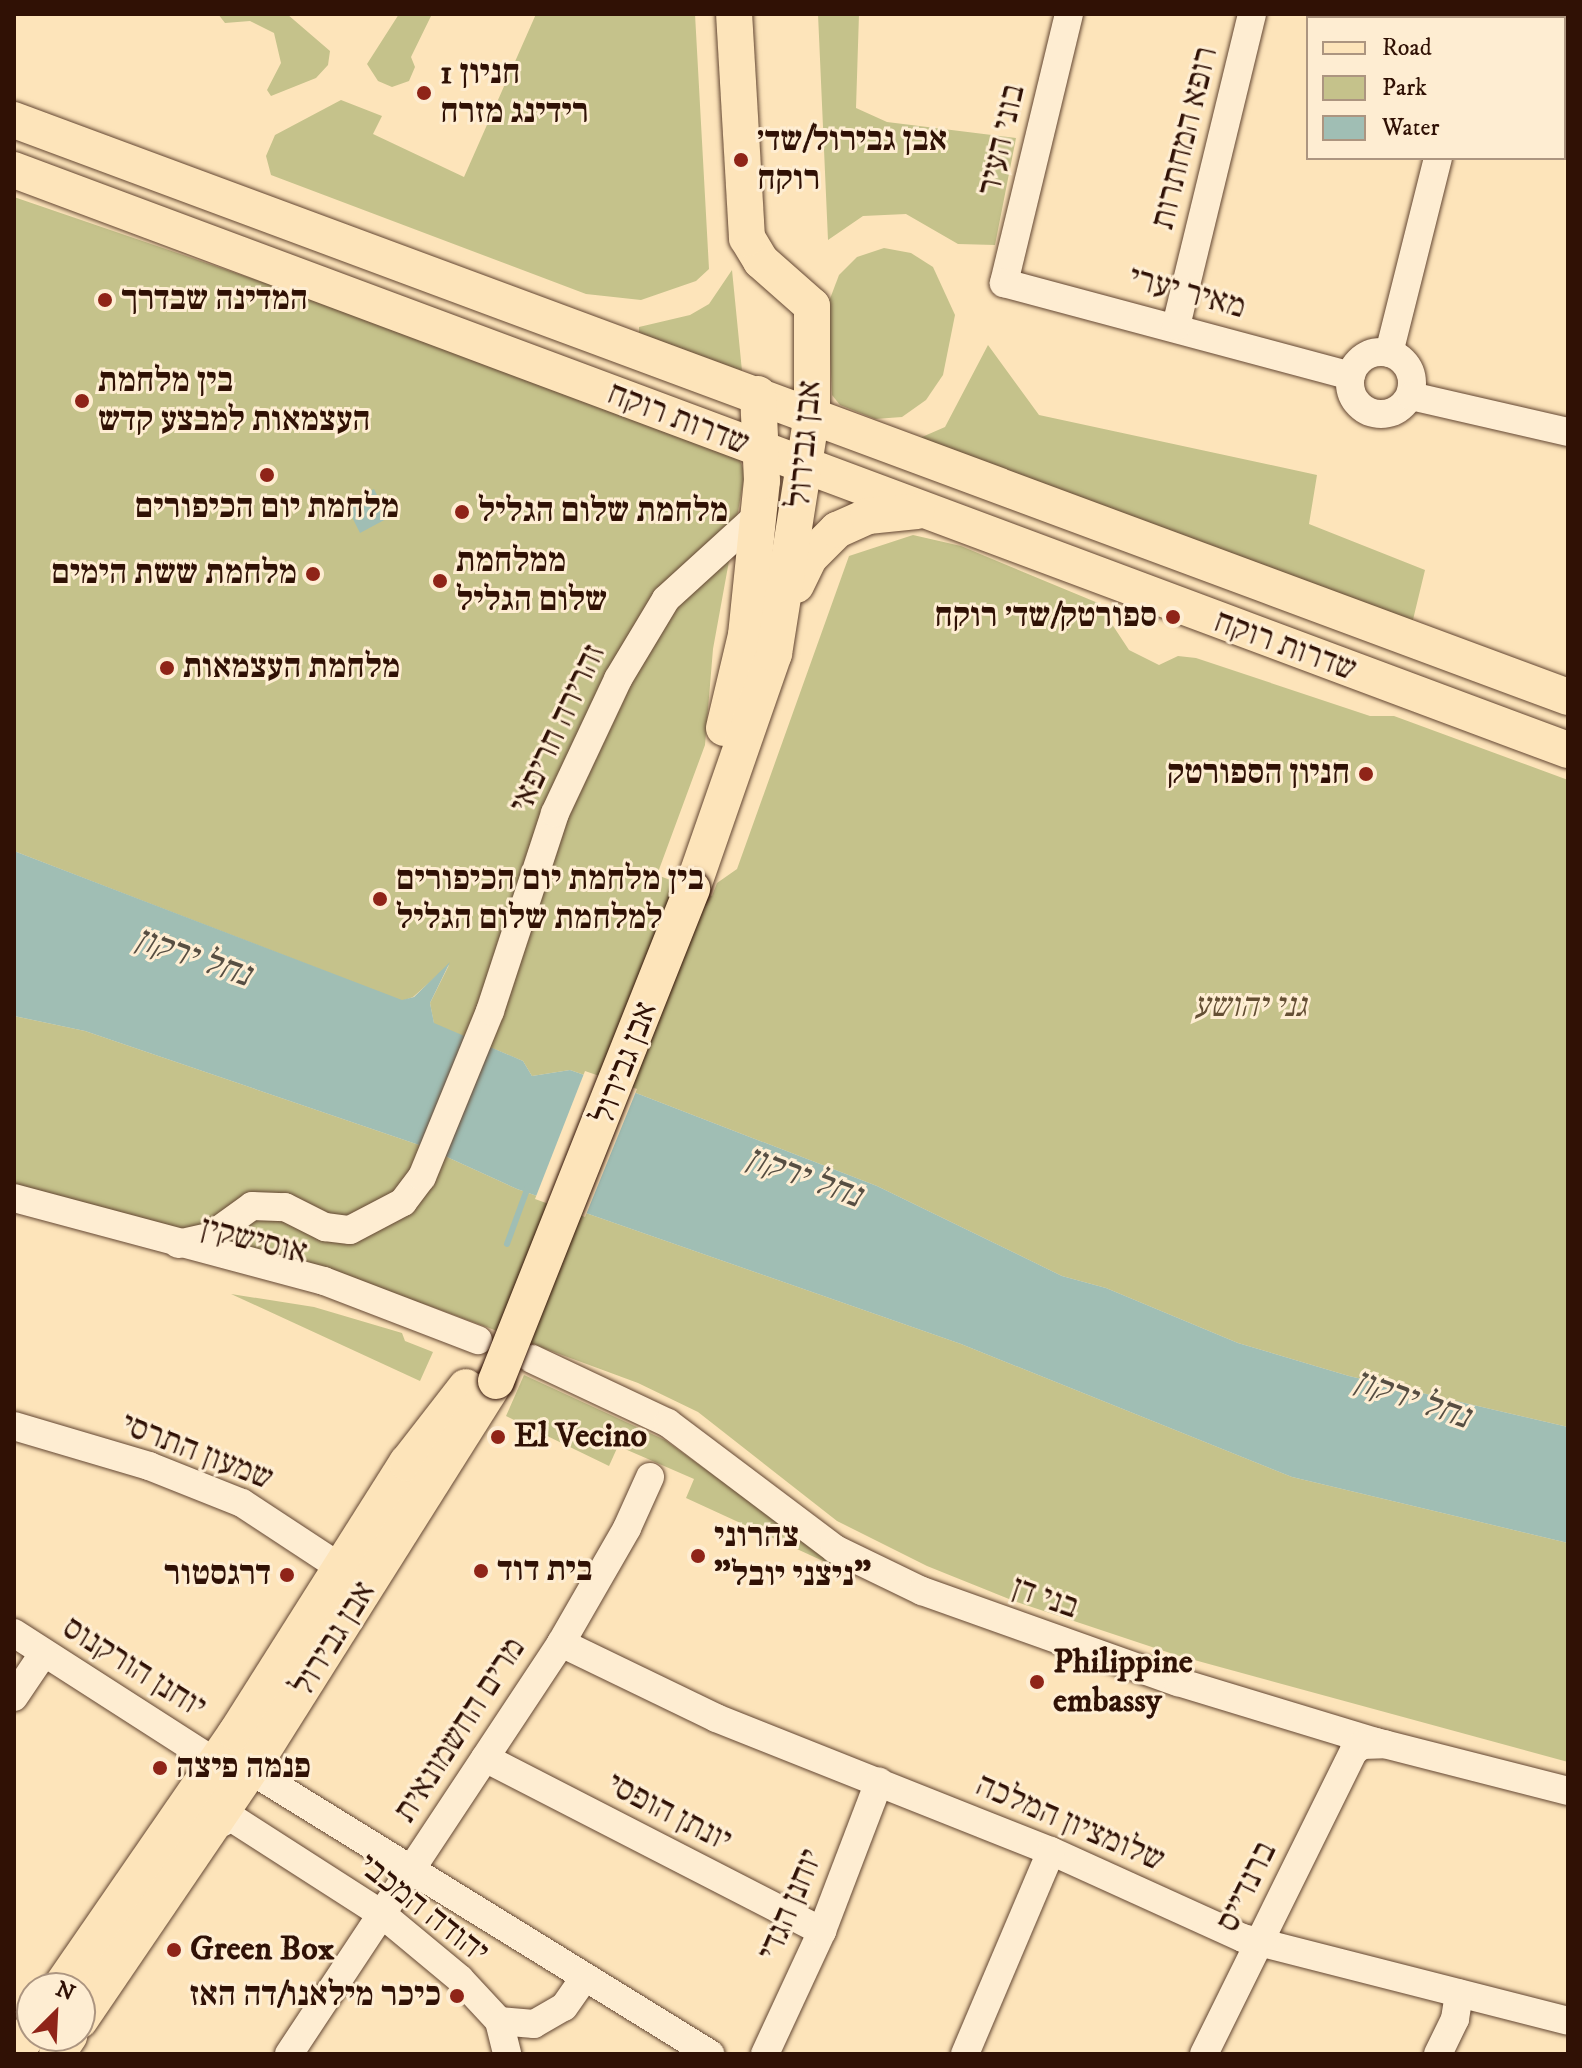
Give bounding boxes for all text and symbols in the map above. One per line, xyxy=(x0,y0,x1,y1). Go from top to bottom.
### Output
legend xyxy=(1306,16,1566,160)
text: Road xyxy=(1382,33,1432,63)
street label: רופא המחתרות xyxy=(1143,43,1227,233)
place label: 1 חניון רידינג מזרח xyxy=(440,53,589,132)
text: Park xyxy=(1382,73,1427,103)
street label: בוני העיר xyxy=(969,81,1035,199)
marker: 1 חניון רידינג מזרח xyxy=(415,84,433,102)
text: Water xyxy=(1382,113,1439,143)
place label: אבן גבירול/שד׳ רוקח xyxy=(757,120,947,200)
marker: אבן גבירול/שד׳ רוקח xyxy=(732,151,750,169)
street label: מאיר יערי xyxy=(1124,258,1250,328)
place label: המדינה שבדרך xyxy=(121,280,308,320)
marker: המדינה שבדרך xyxy=(96,291,114,309)
place label: בין מלחמת העצמאות למבצע קדש xyxy=(98,361,370,440)
street label: שדרות רוקח xyxy=(601,373,755,465)
street label: אבן גבירול xyxy=(779,378,831,510)
marker: בין מלחמת העצמאות למבצע קדש xyxy=(73,392,91,410)
marker: מלחמת יום הכיפורים xyxy=(258,466,276,484)
place label: מלחמת יום הכיפורים xyxy=(135,488,399,528)
place label: מלחמת שלום הגליל xyxy=(478,492,728,532)
marker: מלחמת שלום הגליל xyxy=(453,503,471,521)
place label: ממלחמת שלום הגליל xyxy=(456,541,607,620)
place label: מלחמת ששת הימים xyxy=(51,554,297,594)
marker: מלחמת ששת הימים xyxy=(304,565,322,583)
marker: ממלחמת שלום הגליל xyxy=(431,572,449,590)
place label: ספורטק/שד׳ רוקח xyxy=(934,597,1157,637)
street label: שדרות רוקח xyxy=(1208,601,1362,691)
marker: ספורטק/שד׳ רוקח xyxy=(1164,608,1182,626)
street label: זהרירה חריפאי xyxy=(501,638,615,820)
place label: מלחמת העצמאות xyxy=(183,648,400,688)
marker: מלחמת העצמאות xyxy=(158,659,176,677)
place label: חניון הספורטק xyxy=(1167,754,1350,794)
marker: חניון הספורטק xyxy=(1357,765,1375,783)
place label: בין מלחמת יום הכיפורים למלחמת שלום הגליל xyxy=(396,859,704,938)
marker: בין מלחמת יום הכיפורים למלחמת שלום הגליל xyxy=(371,890,389,908)
water label: נחל ירקון xyxy=(129,917,257,997)
park label: גני יהושע xyxy=(1193,987,1307,1027)
street label: אבן גבירול xyxy=(583,996,667,1130)
water label: נחל ירקון xyxy=(740,1136,868,1218)
street label: אוסישקין xyxy=(196,1208,312,1274)
water label: נחל ירקון xyxy=(1348,1359,1476,1439)
street label: שמעון התרסי xyxy=(115,1404,279,1500)
place label: El Vecino xyxy=(514,1417,647,1457)
marker: El Vecino xyxy=(489,1428,507,1446)
place label: צהרוני "ניצני יובל" xyxy=(714,1516,871,1596)
marker: צהרוני "ניצני יובל" xyxy=(689,1547,707,1565)
place label: בית דוד xyxy=(497,1551,592,1591)
place label: דרגסטור xyxy=(164,1555,271,1595)
marker: בית דוד xyxy=(472,1562,490,1580)
marker: דרגסטור xyxy=(278,1566,296,1584)
street label: בני דן xyxy=(1006,1568,1084,1628)
street label: אבן גבירול xyxy=(283,1574,385,1704)
street label: יוחנן הורקנוס xyxy=(55,1608,213,1728)
street label: מרים החשמונאית xyxy=(385,1630,535,1830)
place label: Philippine embassy xyxy=(1053,1642,1193,1722)
marker: Philippine embassy xyxy=(1028,1673,1046,1691)
place label: פנמה פיצה xyxy=(176,1748,311,1788)
marker: פנמה פיצה xyxy=(151,1759,169,1777)
street label: יונתן הופסי xyxy=(600,1764,738,1862)
street label: שלומציון המלכה xyxy=(969,1765,1171,1881)
street label: ברנדייס xyxy=(1208,1835,1286,1939)
street label: יוחנן הגדי xyxy=(749,1843,833,1967)
street label: יהודה המכבי xyxy=(349,1845,497,1973)
place label: Green Box xyxy=(190,1930,334,1970)
marker: Green Box xyxy=(165,1941,183,1959)
north arrow xyxy=(16,1972,96,2052)
text: N xyxy=(51,1975,79,2007)
place label: כיכר מילאנו/דה האז xyxy=(189,1976,441,2016)
marker: כיכר מילאנו/דה האז xyxy=(448,1987,466,2005)

